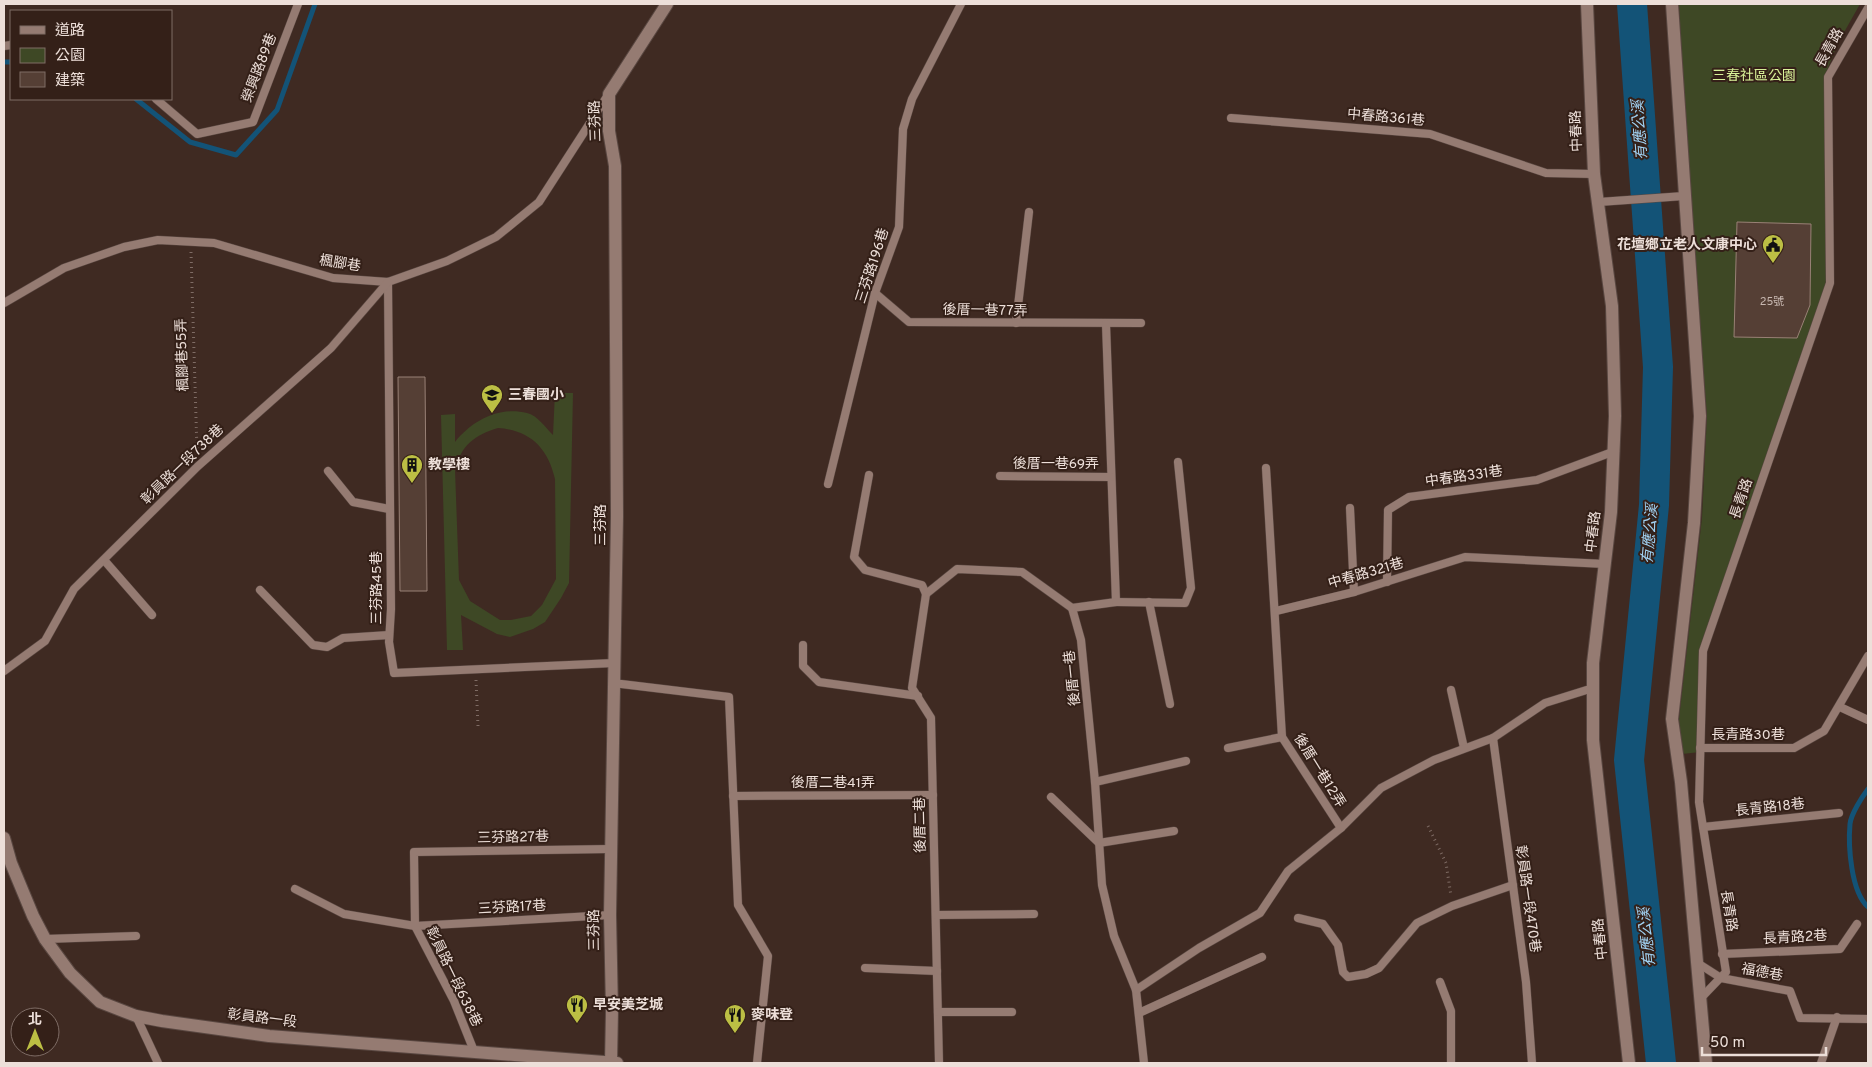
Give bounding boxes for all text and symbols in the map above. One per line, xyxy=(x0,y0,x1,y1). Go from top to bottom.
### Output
legend xyxy=(10,10,172,100)
text: 道路 xyxy=(55,22,85,41)
street label: 長青路 xyxy=(1812,26,1848,70)
street label: 榮興路89巷 xyxy=(239,31,281,105)
text: 公園 xyxy=(55,47,85,66)
park label: 三春社區公園 xyxy=(1712,68,1796,85)
text: 建築 xyxy=(55,72,85,91)
water label: 有應公溪 xyxy=(1629,97,1653,161)
street label: 三芬路 xyxy=(587,100,605,142)
street label: 中春路361巷 xyxy=(1346,106,1426,130)
street label: 中春路 xyxy=(1568,110,1586,152)
street label: 三芬路196巷 xyxy=(853,226,893,306)
public building icon: 花壇鄉立老人文康中心 xyxy=(1761,233,1785,264)
place label: 花壇鄉立老人文康中心 xyxy=(1617,236,1757,254)
street label: 楓腳巷 xyxy=(318,252,362,276)
house number: 25號 xyxy=(1760,295,1784,309)
street label: 後厝一巷77弄 xyxy=(942,302,1028,320)
street label: 楓腳巷55弄 xyxy=(173,318,193,392)
school or university icon: 三春國小 xyxy=(480,383,504,414)
place label: 三春國小 xyxy=(508,387,564,404)
street label: 彰員路一段738巷 xyxy=(138,421,228,509)
building icon: 教學樓 xyxy=(400,453,424,484)
street label: 後厝一巷69弄 xyxy=(1013,456,1099,473)
place label: 教學樓 xyxy=(428,457,470,474)
street label: 中春路331巷 xyxy=(1424,463,1504,491)
street label: 長青路 xyxy=(1727,476,1757,522)
water label: 有應公溪 xyxy=(1639,501,1663,565)
street label: 三芬路 xyxy=(593,504,610,546)
street label: 中春路 xyxy=(1583,510,1605,554)
street label: 三芬路45巷 xyxy=(369,551,386,625)
street label: 中春路321巷 xyxy=(1326,555,1406,593)
street label: 後厝一巷 xyxy=(1062,649,1084,707)
street label: 長青路30巷 xyxy=(1711,727,1785,744)
street label: 後厝一巷12弄 xyxy=(1290,731,1348,811)
street label: 後厝二巷41弄 xyxy=(791,775,875,792)
street label: 長青路18巷 xyxy=(1734,796,1806,820)
street label: 後厝二巷 xyxy=(912,797,930,853)
street label: 三芬路27巷 xyxy=(477,829,549,847)
street label: 彰員路一段470巷 xyxy=(1511,844,1544,954)
street label: 長青路 xyxy=(1716,889,1740,933)
street label: 三芬路17巷 xyxy=(477,898,547,918)
water label: 有應公溪 xyxy=(1635,904,1661,968)
street label: 三芬路 xyxy=(586,909,604,951)
street label: 中春路 xyxy=(1590,917,1612,961)
street label: 彰員路一段638巷 xyxy=(421,924,486,1030)
street label: 長青路2巷 xyxy=(1762,928,1828,948)
street label: 福德巷 xyxy=(1740,960,1784,985)
restaurant icon: 早安美芝城 xyxy=(565,993,589,1024)
place label: 早安美芝城 xyxy=(593,996,663,1014)
restaurant icon: 麥味登 xyxy=(723,1003,747,1034)
street label: 彰員路一段 xyxy=(226,1005,298,1032)
north arrow xyxy=(10,1007,60,1057)
place label: 麥味登 xyxy=(751,1007,793,1024)
text: 北 xyxy=(28,1012,42,1029)
scale bar xyxy=(1702,1024,1826,1056)
text: 50 m xyxy=(1710,1034,1745,1053)

